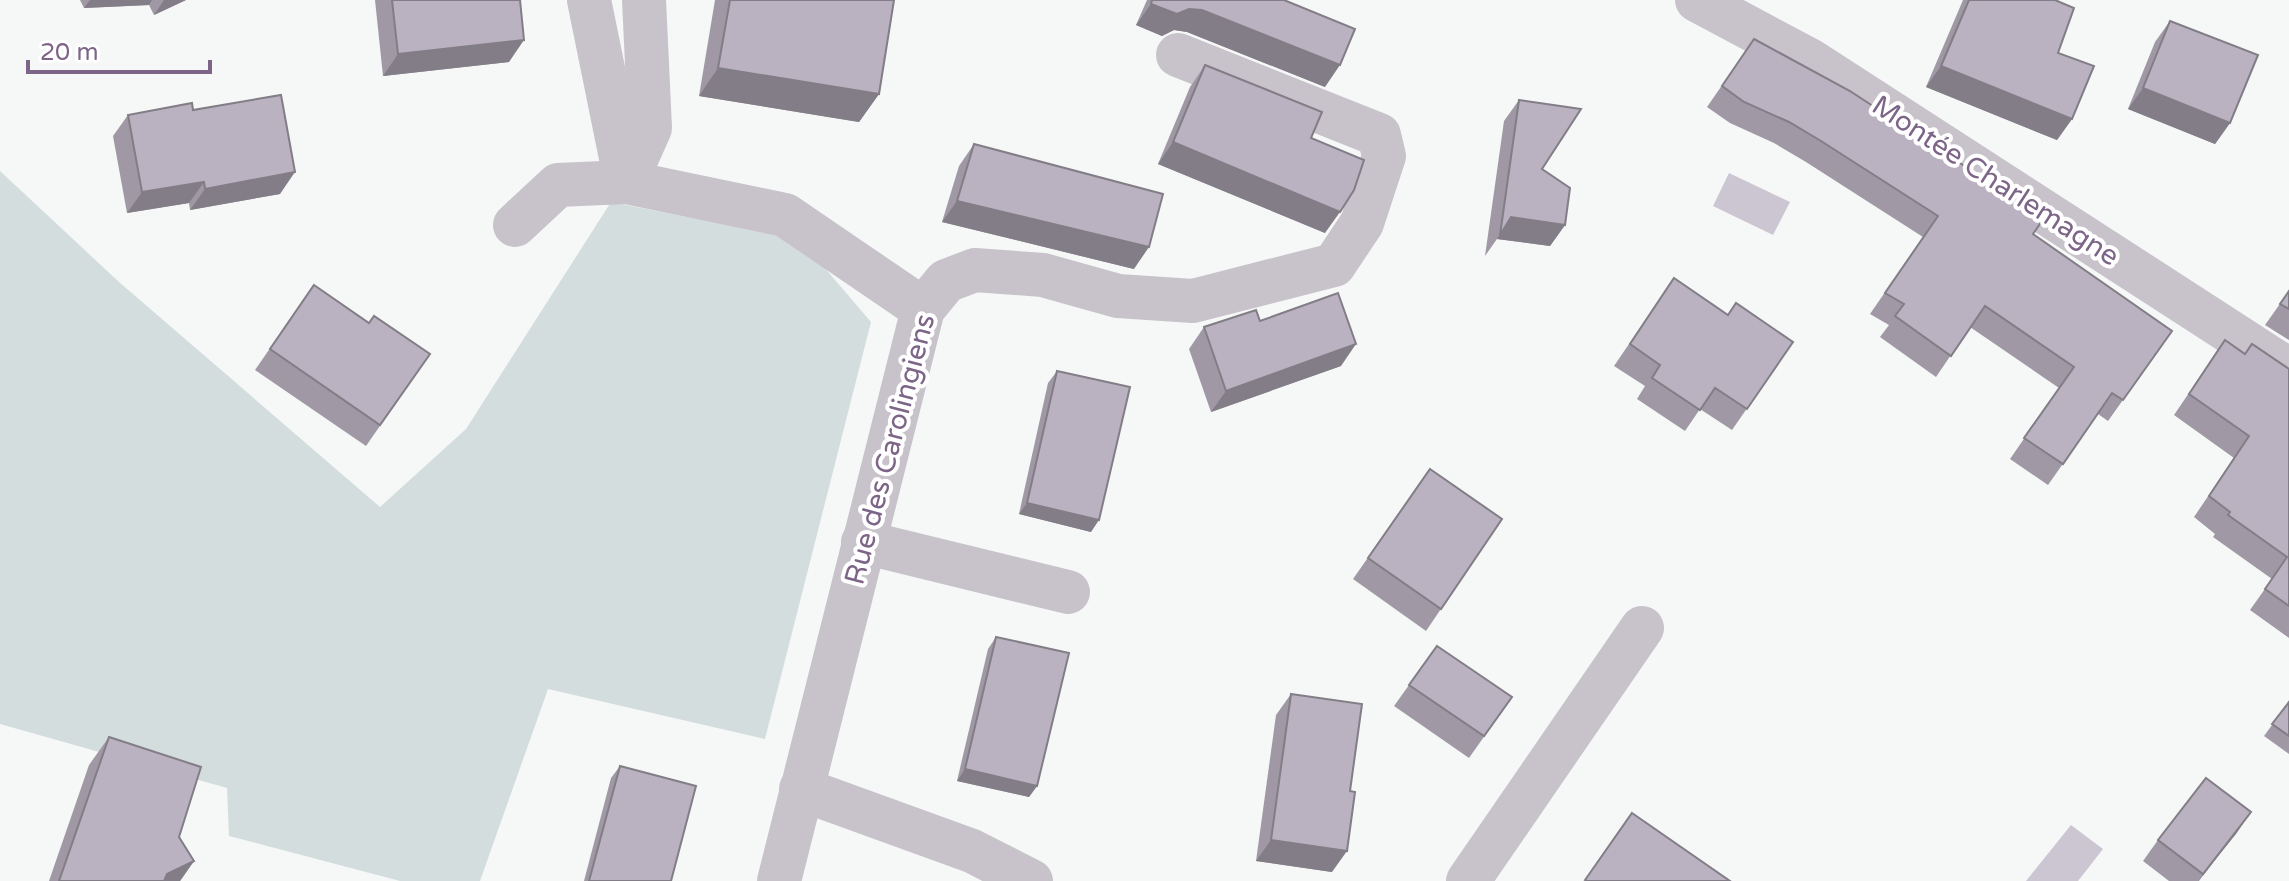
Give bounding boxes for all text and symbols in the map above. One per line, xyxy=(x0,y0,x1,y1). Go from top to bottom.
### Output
scale bar xyxy=(28,24,210,74)
text: 20 m xyxy=(40,38,98,67)
street label: Montée Charlemagne xyxy=(1866,88,2125,273)
street label: Rue des Carolingiens xyxy=(837,310,942,588)

